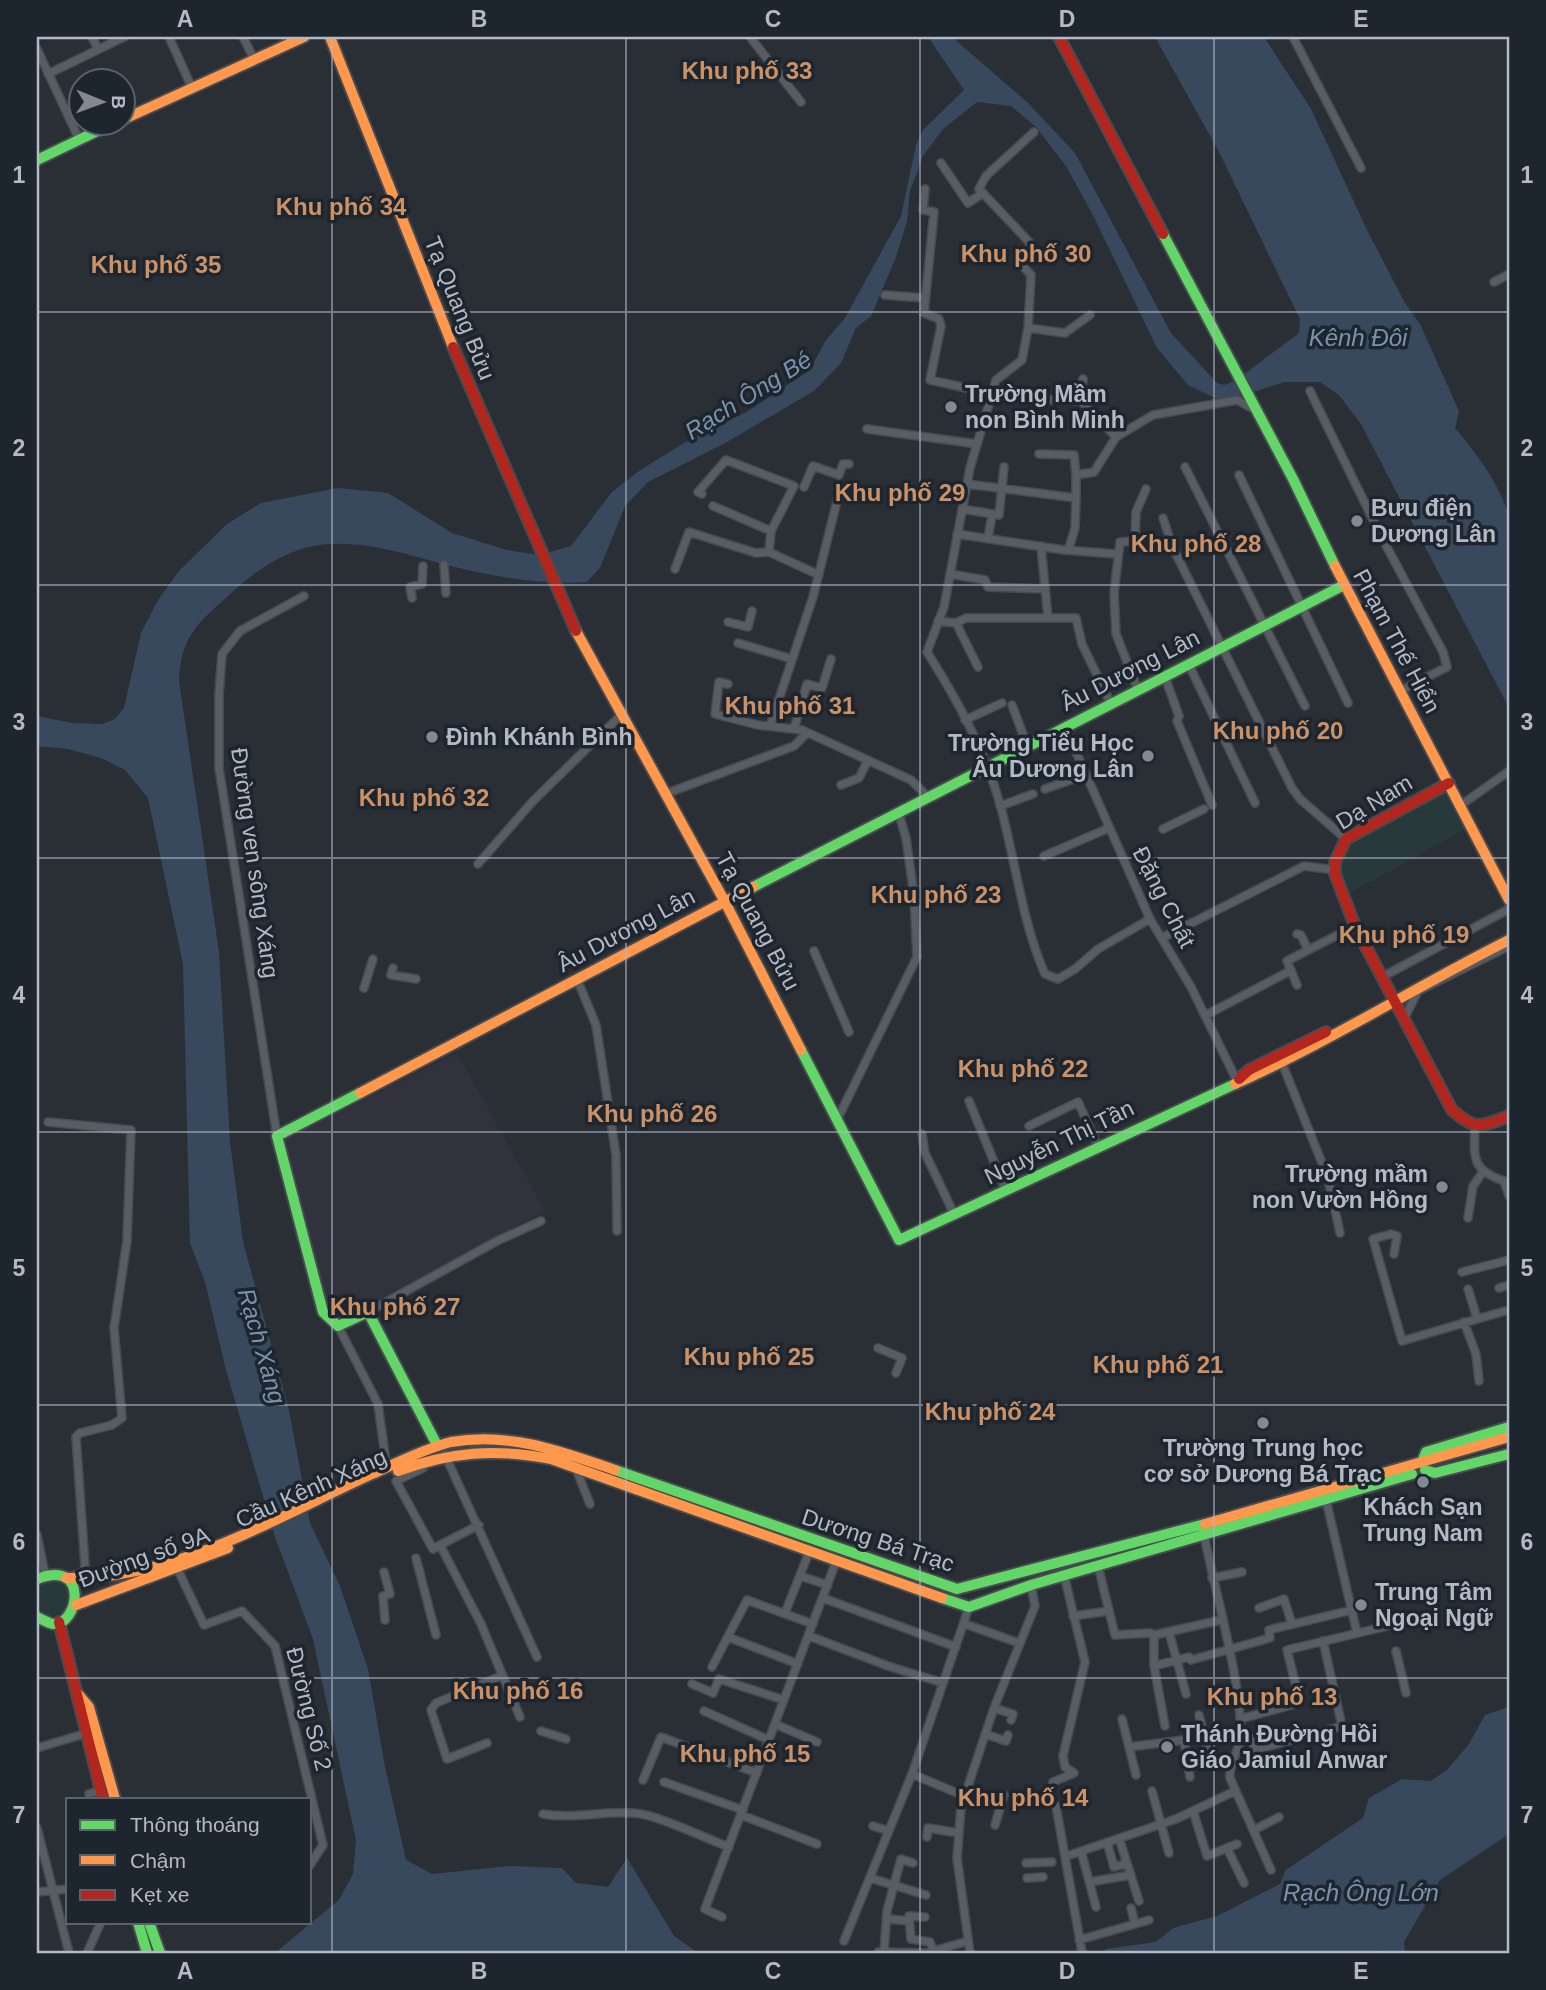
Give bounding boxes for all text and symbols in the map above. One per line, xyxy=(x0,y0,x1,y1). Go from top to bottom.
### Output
text: A xyxy=(177,6,193,32)
text: B xyxy=(471,6,487,32)
text: C xyxy=(765,6,781,32)
text: D xyxy=(1059,6,1075,32)
text: E xyxy=(1353,6,1369,32)
district label: Khu phố 33 xyxy=(682,57,812,84)
north arrow xyxy=(66,66,136,136)
text: B xyxy=(108,95,129,109)
text: 1 xyxy=(13,162,26,188)
text: 1 xyxy=(1521,162,1534,188)
district label: Khu phố 34 xyxy=(276,193,407,220)
street label: Tạ Quang Bửu xyxy=(419,233,501,383)
district label: Khu phố 30 xyxy=(961,240,1091,267)
district label: Khu phố 35 xyxy=(91,251,221,278)
water label: Kênh Đôi xyxy=(1309,324,1408,351)
water label: Rạch Ông Bé xyxy=(680,345,816,445)
place label: Trường Mầm non Bình Minh xyxy=(965,381,1125,433)
marker: Trường Mầm non Bình Minh xyxy=(943,399,959,415)
text: 2 xyxy=(13,435,25,461)
text: 2 xyxy=(1521,435,1533,461)
district label: Khu phố 29 xyxy=(835,479,965,506)
place label: Bưu điện Dương Lân xyxy=(1371,495,1496,547)
marker: Bưu điện Dương Lân xyxy=(1349,513,1365,529)
district label: Khu phố 28 xyxy=(1131,530,1261,557)
street label: Phạm Thế Hiển xyxy=(1348,565,1446,717)
street label: Âu Dương Lân xyxy=(1056,624,1204,716)
district label: Khu phố 31 xyxy=(725,692,855,719)
text: 3 xyxy=(13,709,25,735)
text: 3 xyxy=(1521,709,1533,735)
district label: Khu phố 20 xyxy=(1213,717,1343,744)
place label: Đình Khánh Bình xyxy=(446,724,633,750)
marker: Đình Khánh Bình xyxy=(424,729,440,745)
place label: Trường Tiểu Học Âu Dương Lân xyxy=(948,730,1134,782)
street label: Đường ven sông Xáng xyxy=(226,746,284,980)
marker: Trường Tiểu Học Âu Dương Lân xyxy=(1140,748,1156,764)
street label: Dạ Nam xyxy=(1331,769,1417,835)
district label: Khu phố 32 xyxy=(359,784,489,811)
street label: Đặng Chất xyxy=(1127,842,1201,952)
street label: Tạ Quang Bửu xyxy=(711,848,805,994)
district label: Khu phố 23 xyxy=(871,881,1001,908)
street label: Âu Dương Lân xyxy=(553,883,699,977)
district label: Khu phố 19 xyxy=(1339,921,1469,948)
text: 4 xyxy=(13,982,26,1008)
text: 4 xyxy=(1521,982,1534,1008)
district label: Khu phố 22 xyxy=(958,1055,1088,1082)
street label: Nguyễn Thị Tần xyxy=(980,1095,1138,1189)
district label: Khu phố 26 xyxy=(587,1100,717,1127)
place label: Trường mầm non Vườn Hồng xyxy=(1252,1161,1428,1213)
marker: Trường mầm non Vườn Hồng xyxy=(1434,1179,1450,1195)
text: 5 xyxy=(13,1255,26,1281)
text: 5 xyxy=(1521,1255,1534,1281)
water label: Rạch Xáng xyxy=(233,1285,292,1407)
district label: Khu phố 27 xyxy=(330,1293,460,1320)
district label: Khu phố 25 xyxy=(684,1343,814,1370)
district label: Khu phố 21 xyxy=(1093,1351,1223,1378)
district label: Khu phố 24 xyxy=(925,1398,1056,1425)
marker: Trường Trung học cơ sở Dương Bá Trạc xyxy=(1255,1415,1271,1431)
place label: Trường Trung học cơ sở Dương Bá Trạc xyxy=(1144,1435,1382,1487)
street label: Cầu Kênh Xáng xyxy=(232,1443,390,1533)
marker: Khách Sạn Trung Nam xyxy=(1415,1474,1431,1490)
place label: Khách Sạn Trung Nam xyxy=(1363,1494,1483,1546)
street label: Dương Bá Trạc xyxy=(799,1503,957,1577)
street label: Đường số 9A xyxy=(75,1521,214,1593)
text: 6 xyxy=(13,1529,25,1555)
text: 6 xyxy=(1521,1529,1533,1555)
place label: Trung Tâm Ngoại Ngữ xyxy=(1375,1579,1493,1631)
marker: Trung Tâm Ngoại Ngữ xyxy=(1353,1597,1369,1613)
street label: Đường Số 2 xyxy=(281,1645,337,1773)
district label: Khu phố 16 xyxy=(453,1677,583,1704)
district label: Khu phố 13 xyxy=(1207,1683,1337,1710)
place label: Thánh Đường Hồi Giáo Jamiul Anwar xyxy=(1181,1721,1387,1773)
marker: Thánh Đường Hồi Giáo Jamiul Anwar xyxy=(1159,1739,1175,1755)
district label: Khu phố 15 xyxy=(680,1740,810,1767)
district label: Khu phố 14 xyxy=(958,1784,1089,1811)
legend xyxy=(66,1798,312,1924)
text: 7 xyxy=(13,1802,25,1828)
text: 7 xyxy=(1521,1802,1533,1828)
text: Thông thoáng xyxy=(130,1813,260,1836)
text: Chậm xyxy=(130,1849,186,1872)
water label: Rạch Ông Lớn xyxy=(1283,1879,1439,1906)
text: Kẹt xe xyxy=(130,1883,190,1906)
text: A xyxy=(177,1958,193,1984)
text: B xyxy=(471,1958,487,1984)
text: C xyxy=(765,1958,781,1984)
text: D xyxy=(1059,1958,1075,1984)
text: E xyxy=(1353,1958,1369,1984)

